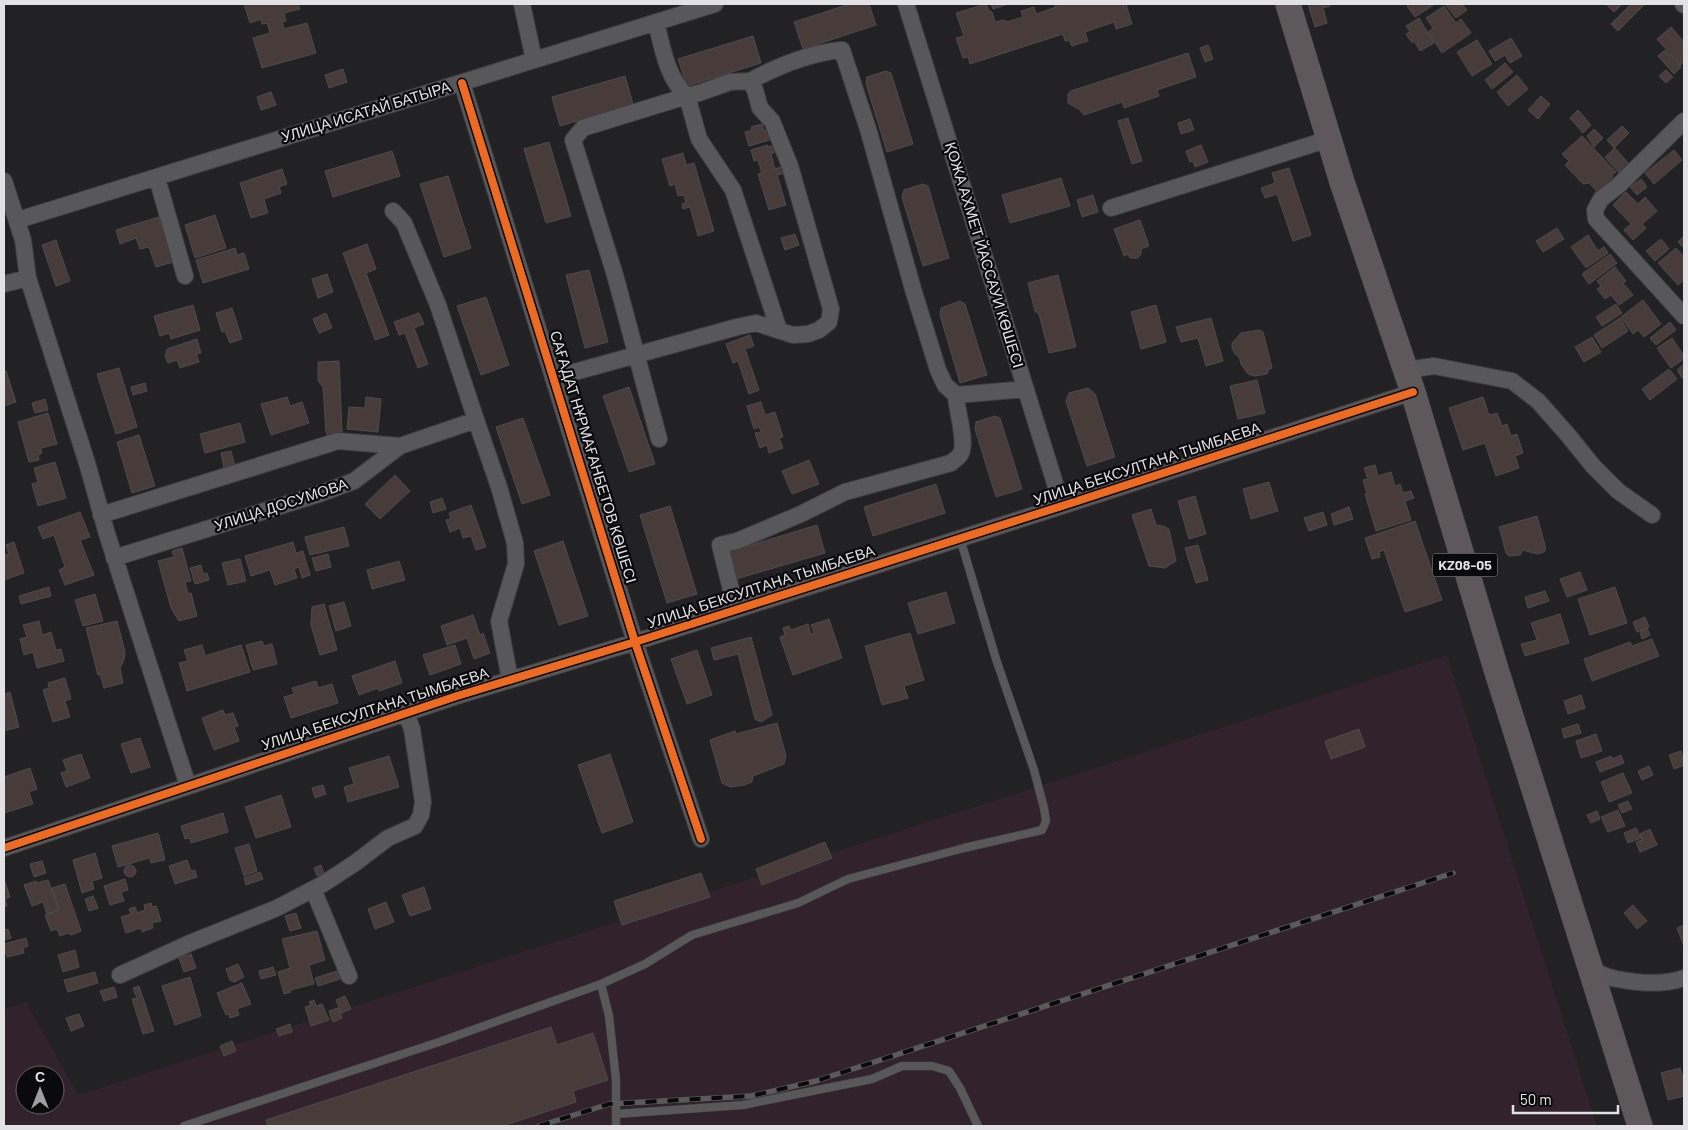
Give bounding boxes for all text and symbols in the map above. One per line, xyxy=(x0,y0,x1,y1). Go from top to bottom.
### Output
street label: УЛИЦА ИСАТАЙ БАТЫРА xyxy=(279,77,453,145)
street label: ҚОЖА АХМЕТ ЙАССАУИ КӨШЕСІ xyxy=(942,140,1028,370)
street label: САҒАДАТ НҰРМАҒАНБЕТОВ КӨШЕСІ xyxy=(547,328,641,585)
street label: УЛИЦА БЕКСУЛТАНА ТЫМБАЕВА xyxy=(1031,418,1263,508)
street label: УЛИЦА ДОСУМОВА xyxy=(212,474,350,534)
street label: УЛИЦА БЕКСУЛТАНА ТЫМБАЕВА xyxy=(645,541,877,631)
road number: KZ08-05 xyxy=(1432,554,1498,576)
street label: УЛИЦА БЕКСУЛТАНА ТЫМБАЕВА xyxy=(259,663,491,753)
north arrow xyxy=(15,1065,65,1115)
text: С xyxy=(35,1068,45,1085)
scale bar xyxy=(1513,1082,1618,1114)
text: 50 m xyxy=(1520,1090,1552,1108)

